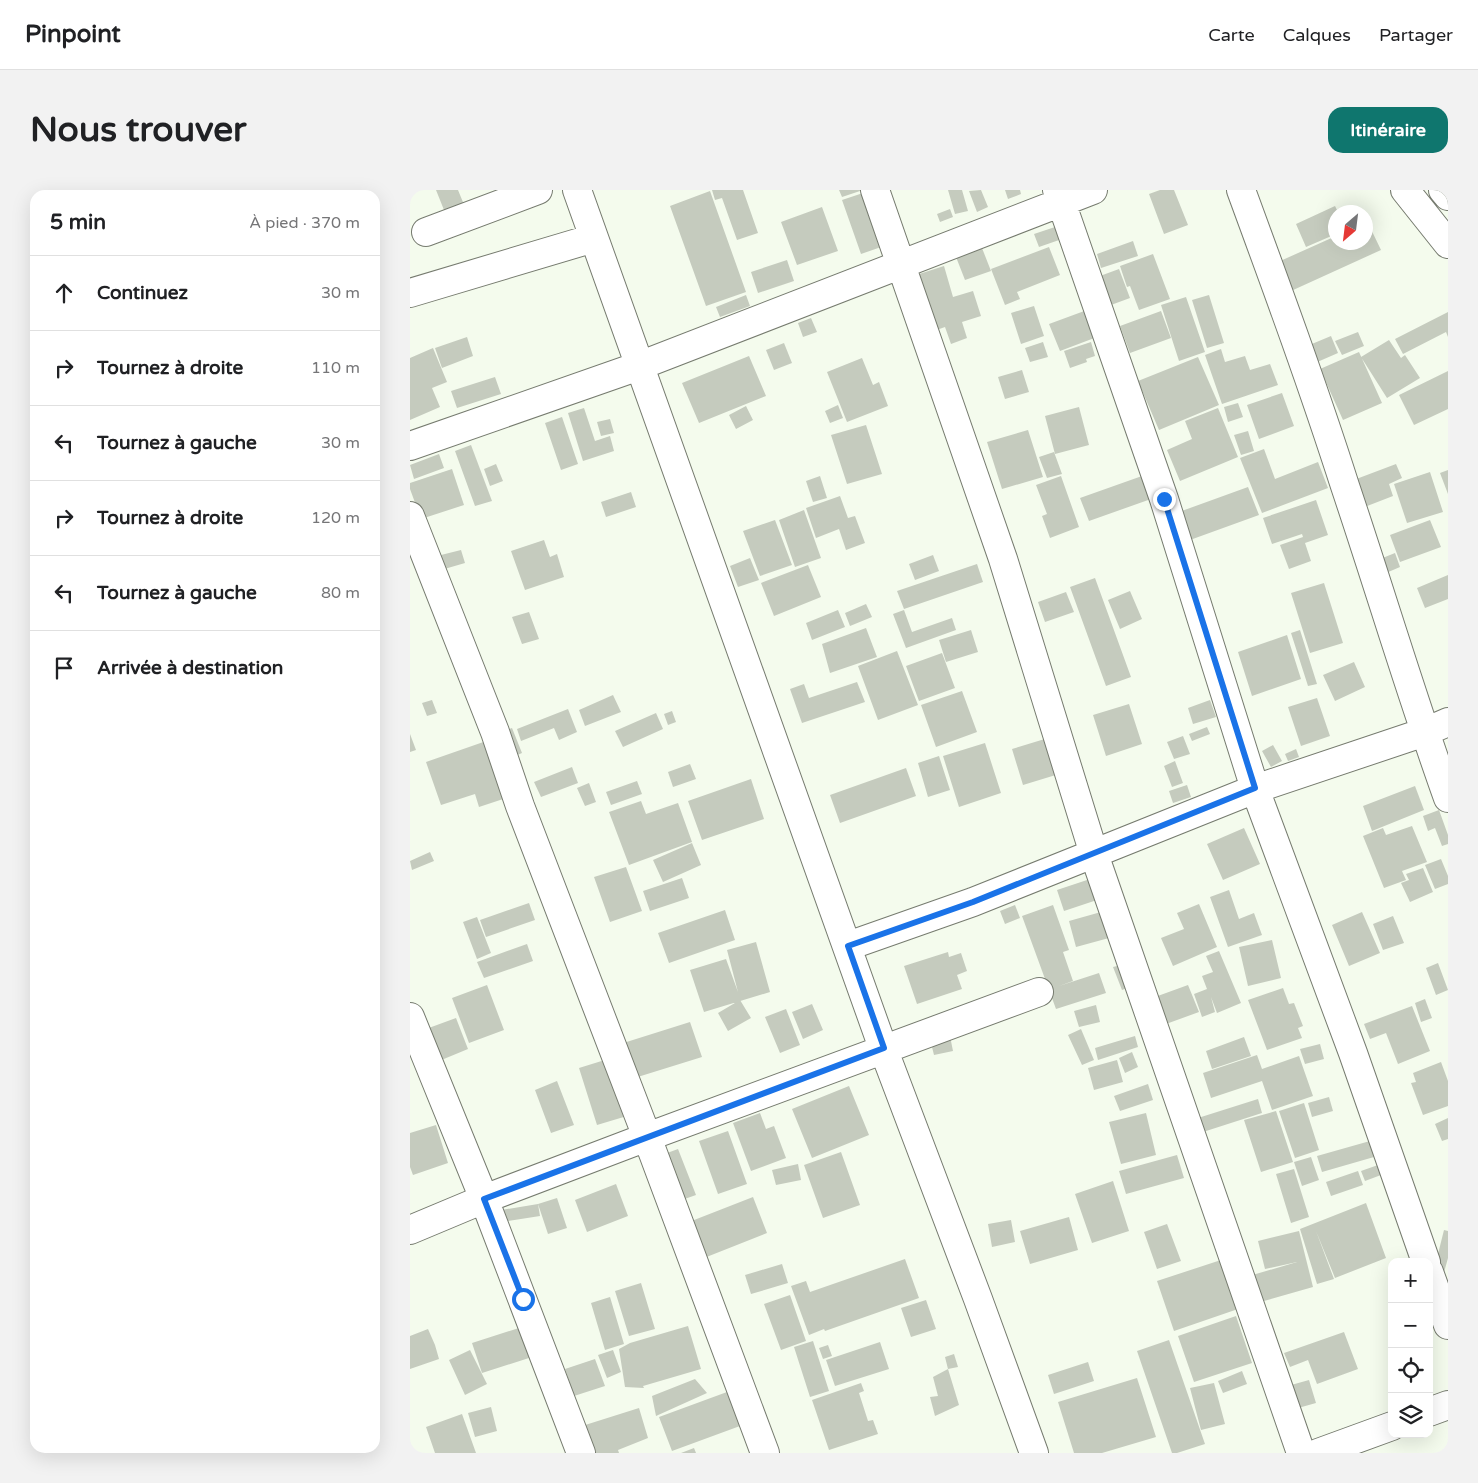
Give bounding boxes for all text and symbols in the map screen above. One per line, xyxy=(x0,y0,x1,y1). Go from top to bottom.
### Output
text: Pinpoint xyxy=(25,20,121,49)
text: Carte xyxy=(1208,24,1255,46)
text: Calques xyxy=(1283,24,1351,46)
text: Partager xyxy=(1379,24,1453,46)
button: Itinéraire xyxy=(1328,107,1448,153)
text: Nous trouver xyxy=(30,109,246,151)
north arrow xyxy=(1328,205,1373,250)
text: 5 min xyxy=(50,210,106,235)
text: À pied · 370 m xyxy=(249,213,360,233)
icon: ahead xyxy=(50,279,78,307)
text: Continuez xyxy=(97,282,188,304)
text: 30 m xyxy=(321,283,360,303)
icon: right xyxy=(50,354,78,382)
text: Tournez à droite xyxy=(97,357,243,379)
text: 110 m xyxy=(311,358,360,378)
icon: left xyxy=(50,429,78,457)
text: Tournez à gauche xyxy=(97,432,257,454)
text: 30 m xyxy=(321,433,360,453)
route end xyxy=(1153,488,1176,511)
icon: right xyxy=(50,504,78,532)
text: Tournez à droite xyxy=(97,507,243,529)
text: 120 m xyxy=(311,508,360,528)
icon: left xyxy=(50,579,78,607)
text: Tournez à gauche xyxy=(97,582,257,604)
text: 80 m xyxy=(321,583,360,603)
icon: arrive xyxy=(50,654,78,682)
text: Arrivée à destination xyxy=(97,657,283,679)
map controls xyxy=(1388,1258,1433,1438)
button: + xyxy=(1388,1258,1433,1303)
route start xyxy=(512,1288,535,1311)
button: − xyxy=(1388,1303,1433,1348)
button: locate xyxy=(1388,1348,1433,1393)
button: layers xyxy=(1388,1393,1433,1438)

